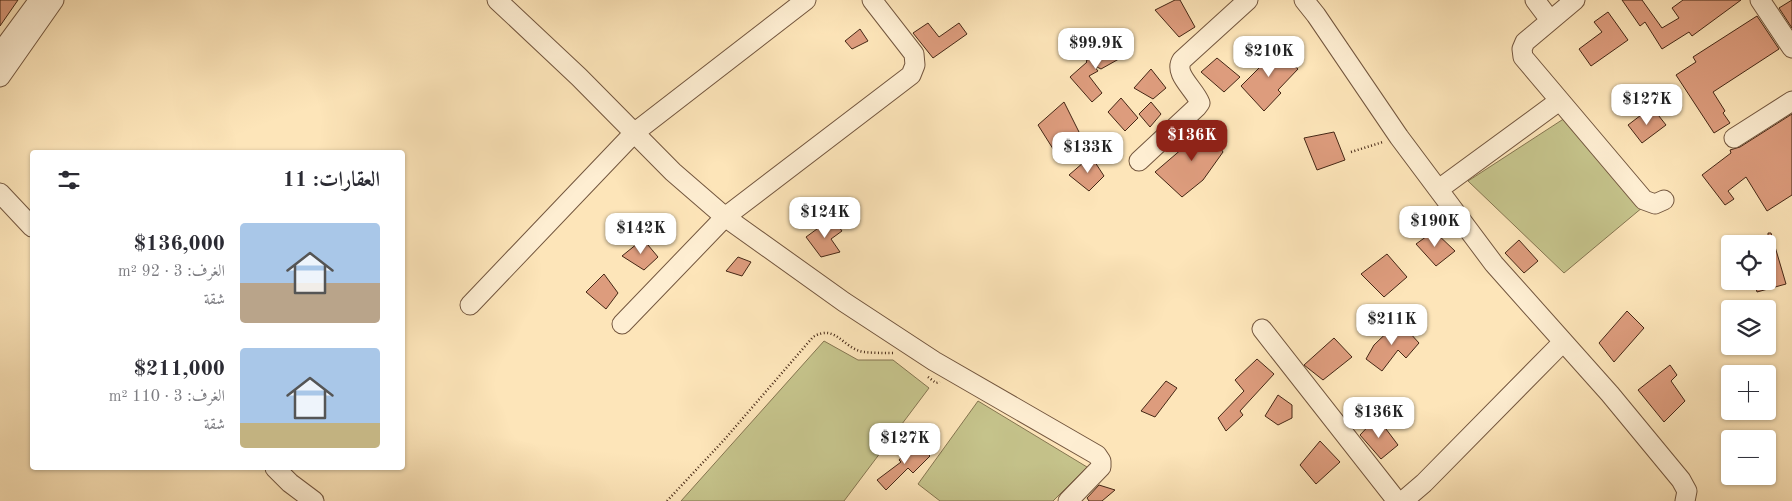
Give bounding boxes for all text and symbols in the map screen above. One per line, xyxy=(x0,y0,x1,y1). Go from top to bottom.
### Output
pin: $99.9K xyxy=(1055,28,1137,70)
text: $99.9K xyxy=(1069,36,1123,52)
pin: $210K xyxy=(1234,36,1304,78)
text: $210K xyxy=(1244,44,1294,60)
pin: $127K xyxy=(1612,84,1682,126)
text: $127K xyxy=(1622,92,1672,108)
pin: $136K xyxy=(1157,120,1227,162)
text: $136K xyxy=(1167,128,1217,144)
pin: $133K xyxy=(1053,132,1123,174)
text: $133K xyxy=(1063,140,1113,156)
icon: filters xyxy=(55,166,83,194)
text: العقارات: 11 xyxy=(283,170,380,191)
pin: $124K xyxy=(790,196,860,239)
text: $124K xyxy=(800,205,850,221)
pin: $190K xyxy=(1400,206,1470,248)
pin: $142K xyxy=(606,212,676,255)
text: $190K xyxy=(1410,214,1460,230)
text: $142K xyxy=(616,221,666,237)
text: $136,000 xyxy=(134,234,225,255)
map controls xyxy=(1721,235,1776,485)
button: locate xyxy=(1721,235,1776,290)
icon: home xyxy=(280,243,340,303)
text: الغرف: 3 · 92 m² xyxy=(118,264,225,280)
text: شقة xyxy=(204,292,225,308)
button: layers xyxy=(1721,300,1776,355)
pin: $211K xyxy=(1357,304,1427,346)
text: $211K xyxy=(1367,312,1417,328)
text: $211,000 xyxy=(134,359,225,380)
button: + xyxy=(1721,365,1776,420)
icon: home xyxy=(280,368,340,428)
text: الغرف: 3 · 110 m² xyxy=(109,389,225,405)
pin: $136K xyxy=(1344,396,1414,439)
text: $136K xyxy=(1354,405,1404,421)
text: شقة xyxy=(204,417,225,433)
pin: $127K xyxy=(870,422,940,465)
button: − xyxy=(1721,430,1776,485)
text: $127K xyxy=(880,431,930,447)

